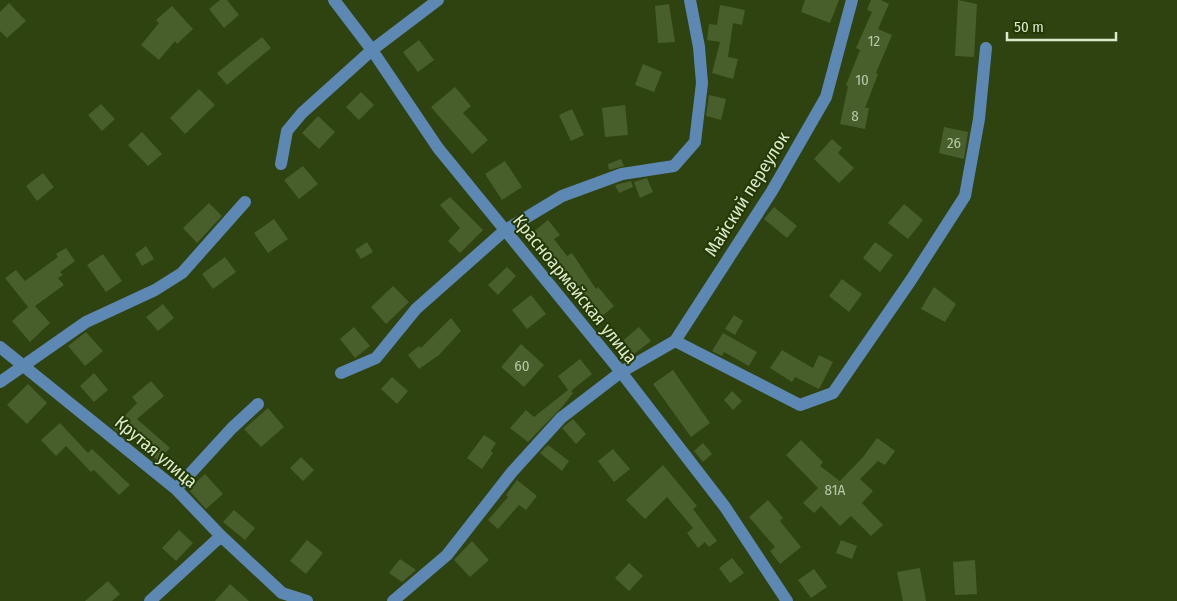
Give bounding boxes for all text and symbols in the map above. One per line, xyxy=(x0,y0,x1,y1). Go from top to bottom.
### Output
scale bar xyxy=(1007,10,1116,42)
text: 50 m xyxy=(1014,18,1044,36)
house number: 12 xyxy=(868,32,881,50)
house number: 10 xyxy=(855,71,869,89)
house number: 8 xyxy=(851,107,859,125)
street label: Майский переулок xyxy=(700,127,794,260)
house number: 26 xyxy=(947,134,961,152)
street label: Красноармейская улица xyxy=(508,210,642,368)
house number: 60 xyxy=(514,357,530,375)
street label: Крутая улица xyxy=(110,411,202,493)
house number: 81А xyxy=(825,481,846,499)

